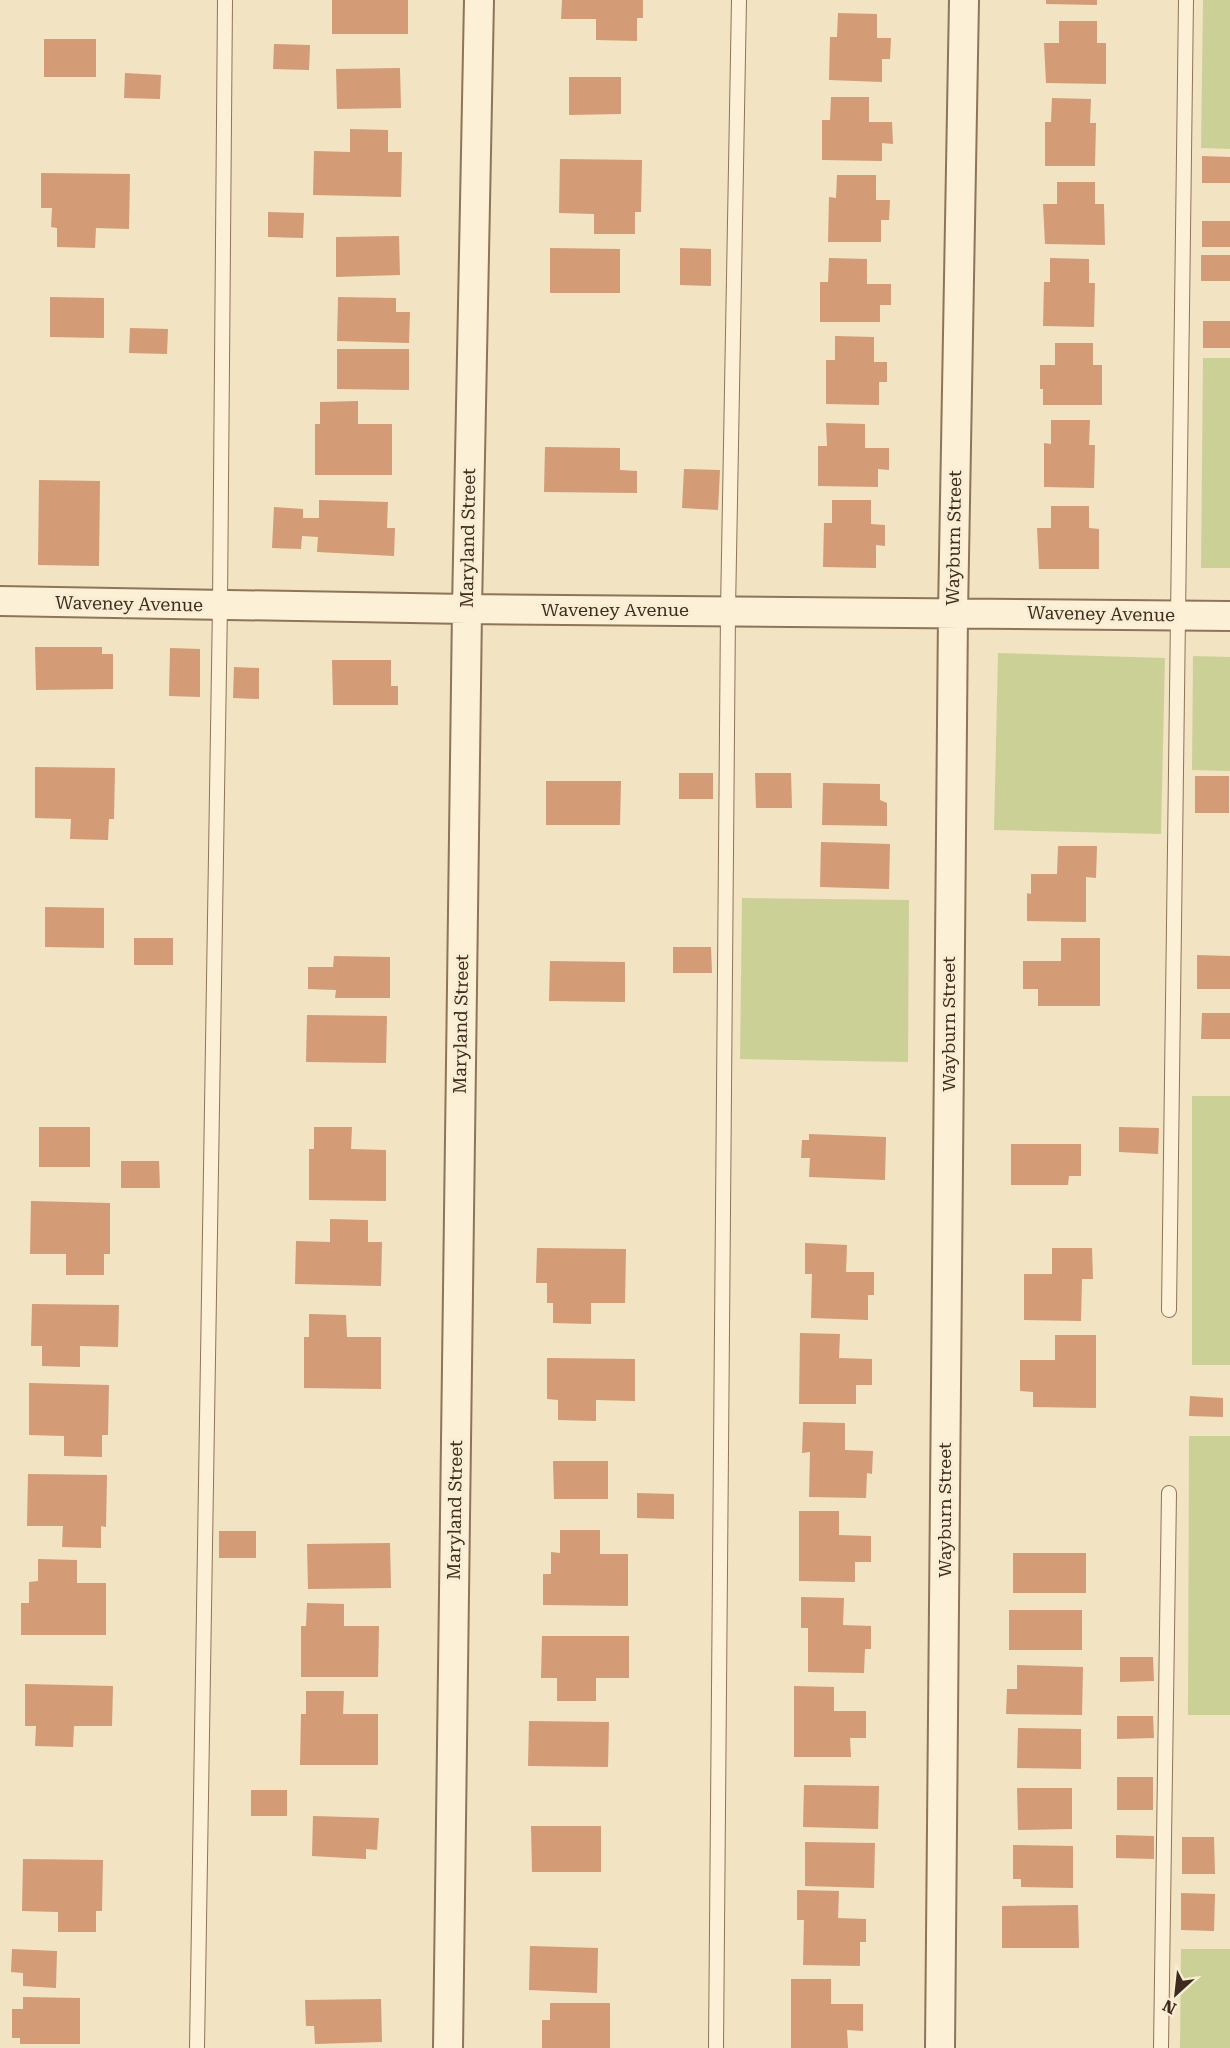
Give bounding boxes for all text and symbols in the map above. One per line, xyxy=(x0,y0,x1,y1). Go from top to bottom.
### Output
street label: Maryland Street xyxy=(456,468,479,608)
street label: Wayburn Street xyxy=(942,470,965,606)
street label: Waveney Avenue xyxy=(55,592,203,615)
street label: Waveney Avenue xyxy=(541,599,689,620)
street label: Waveney Avenue xyxy=(1027,602,1175,625)
street label: Maryland Street xyxy=(449,954,472,1094)
street label: Wayburn Street xyxy=(938,956,959,1092)
street label: Maryland Street xyxy=(443,1440,466,1580)
street label: Wayburn Street xyxy=(934,1442,955,1578)
north arrow xyxy=(1146,1964,1206,2024)
text: N xyxy=(1160,1996,1179,2018)

